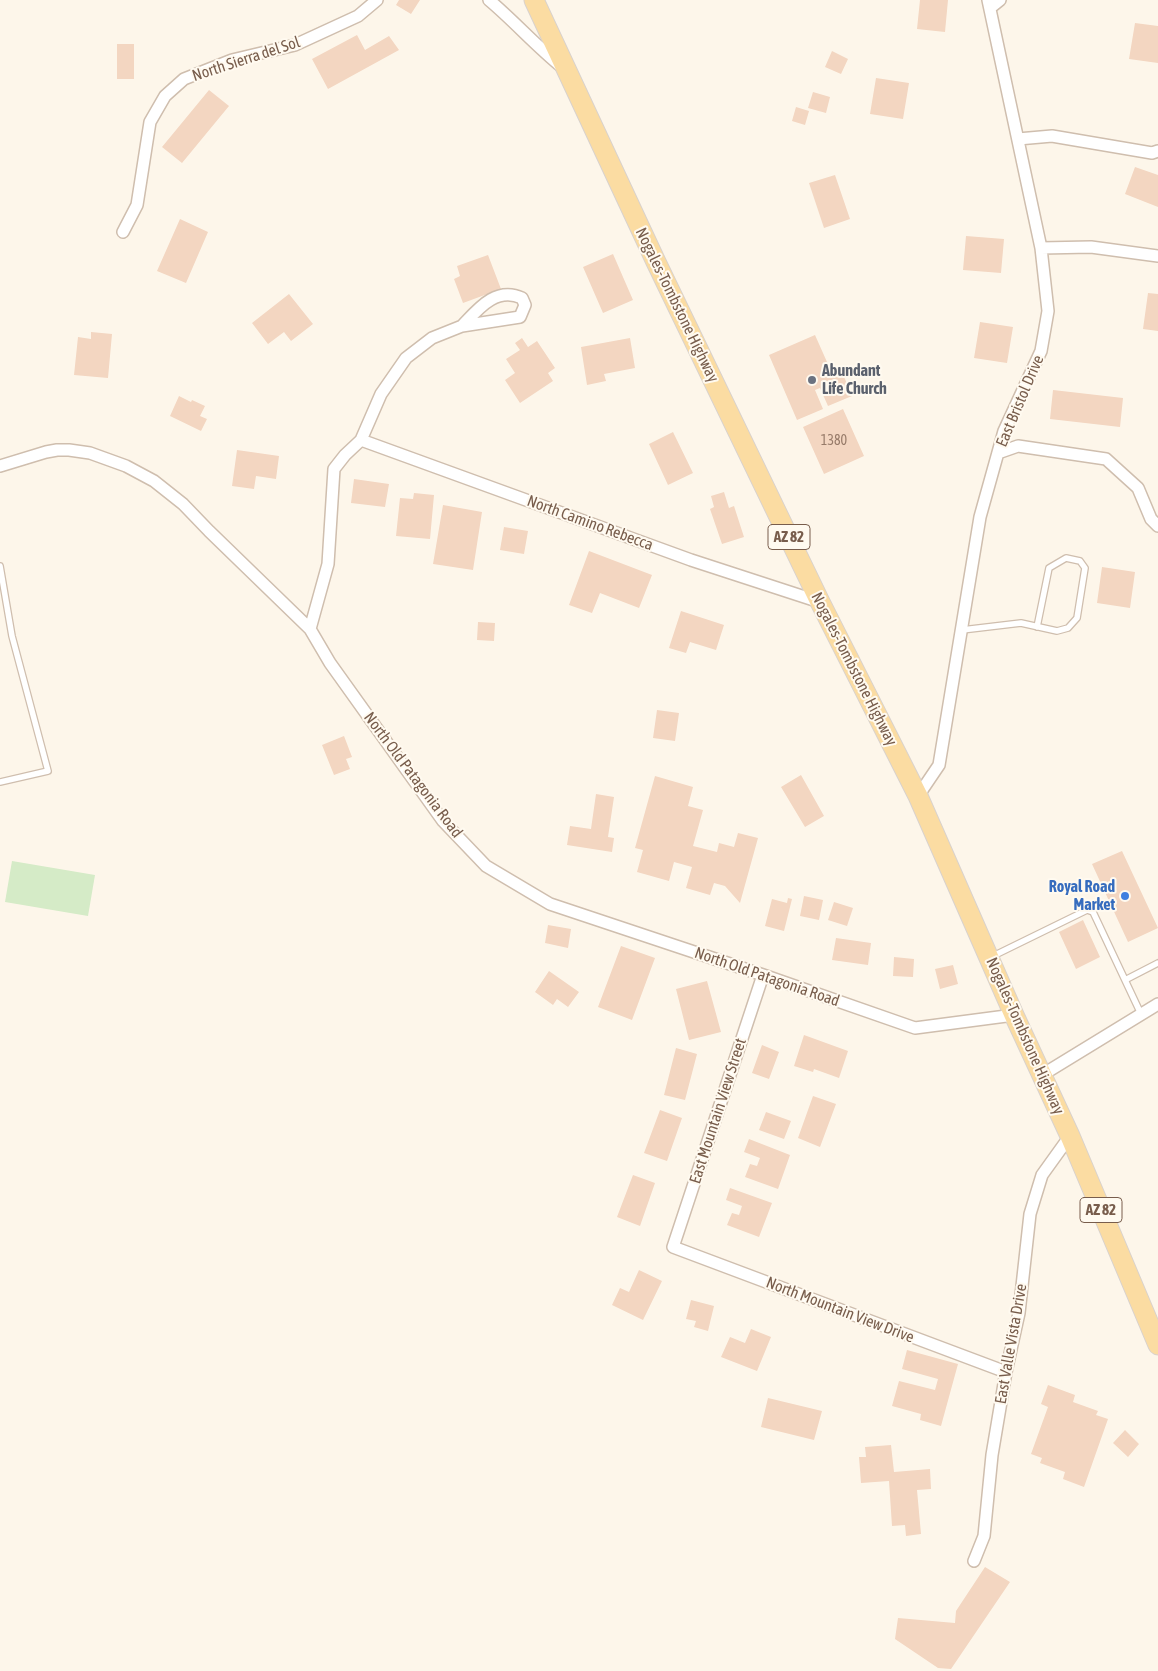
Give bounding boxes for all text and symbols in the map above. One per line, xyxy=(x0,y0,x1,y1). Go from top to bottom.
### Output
street label: North Sierra del Sol xyxy=(190,33,302,85)
street label: Nogales-Tombstone Highway xyxy=(631,225,723,385)
street label: East Bristol Drive xyxy=(992,352,1048,450)
place label: Abundant Life Church xyxy=(822,361,887,399)
marker: Abundant Life Church xyxy=(806,374,818,386)
house number: 1380 xyxy=(821,433,847,449)
street label: North Camino Rebecca xyxy=(524,491,656,555)
road number: AZ 82 xyxy=(768,524,810,550)
street label: Nogales-Tombstone Highway xyxy=(807,589,901,749)
street label: North Old Patagonia Road xyxy=(360,709,466,841)
place label: Royal Road Market xyxy=(1049,877,1115,915)
marker: Royal Road Market xyxy=(1119,890,1131,902)
street label: North Old Patagonia Road xyxy=(692,943,842,1011)
street label: Nogales-Tombstone Highway xyxy=(982,955,1068,1117)
street label: East Mountain View Street xyxy=(685,1036,751,1186)
road number: AZ 82 xyxy=(1080,1198,1122,1222)
street label: North Mountain View Drive xyxy=(763,1273,917,1347)
street label: East Valle Vista Drive xyxy=(991,1282,1031,1406)

